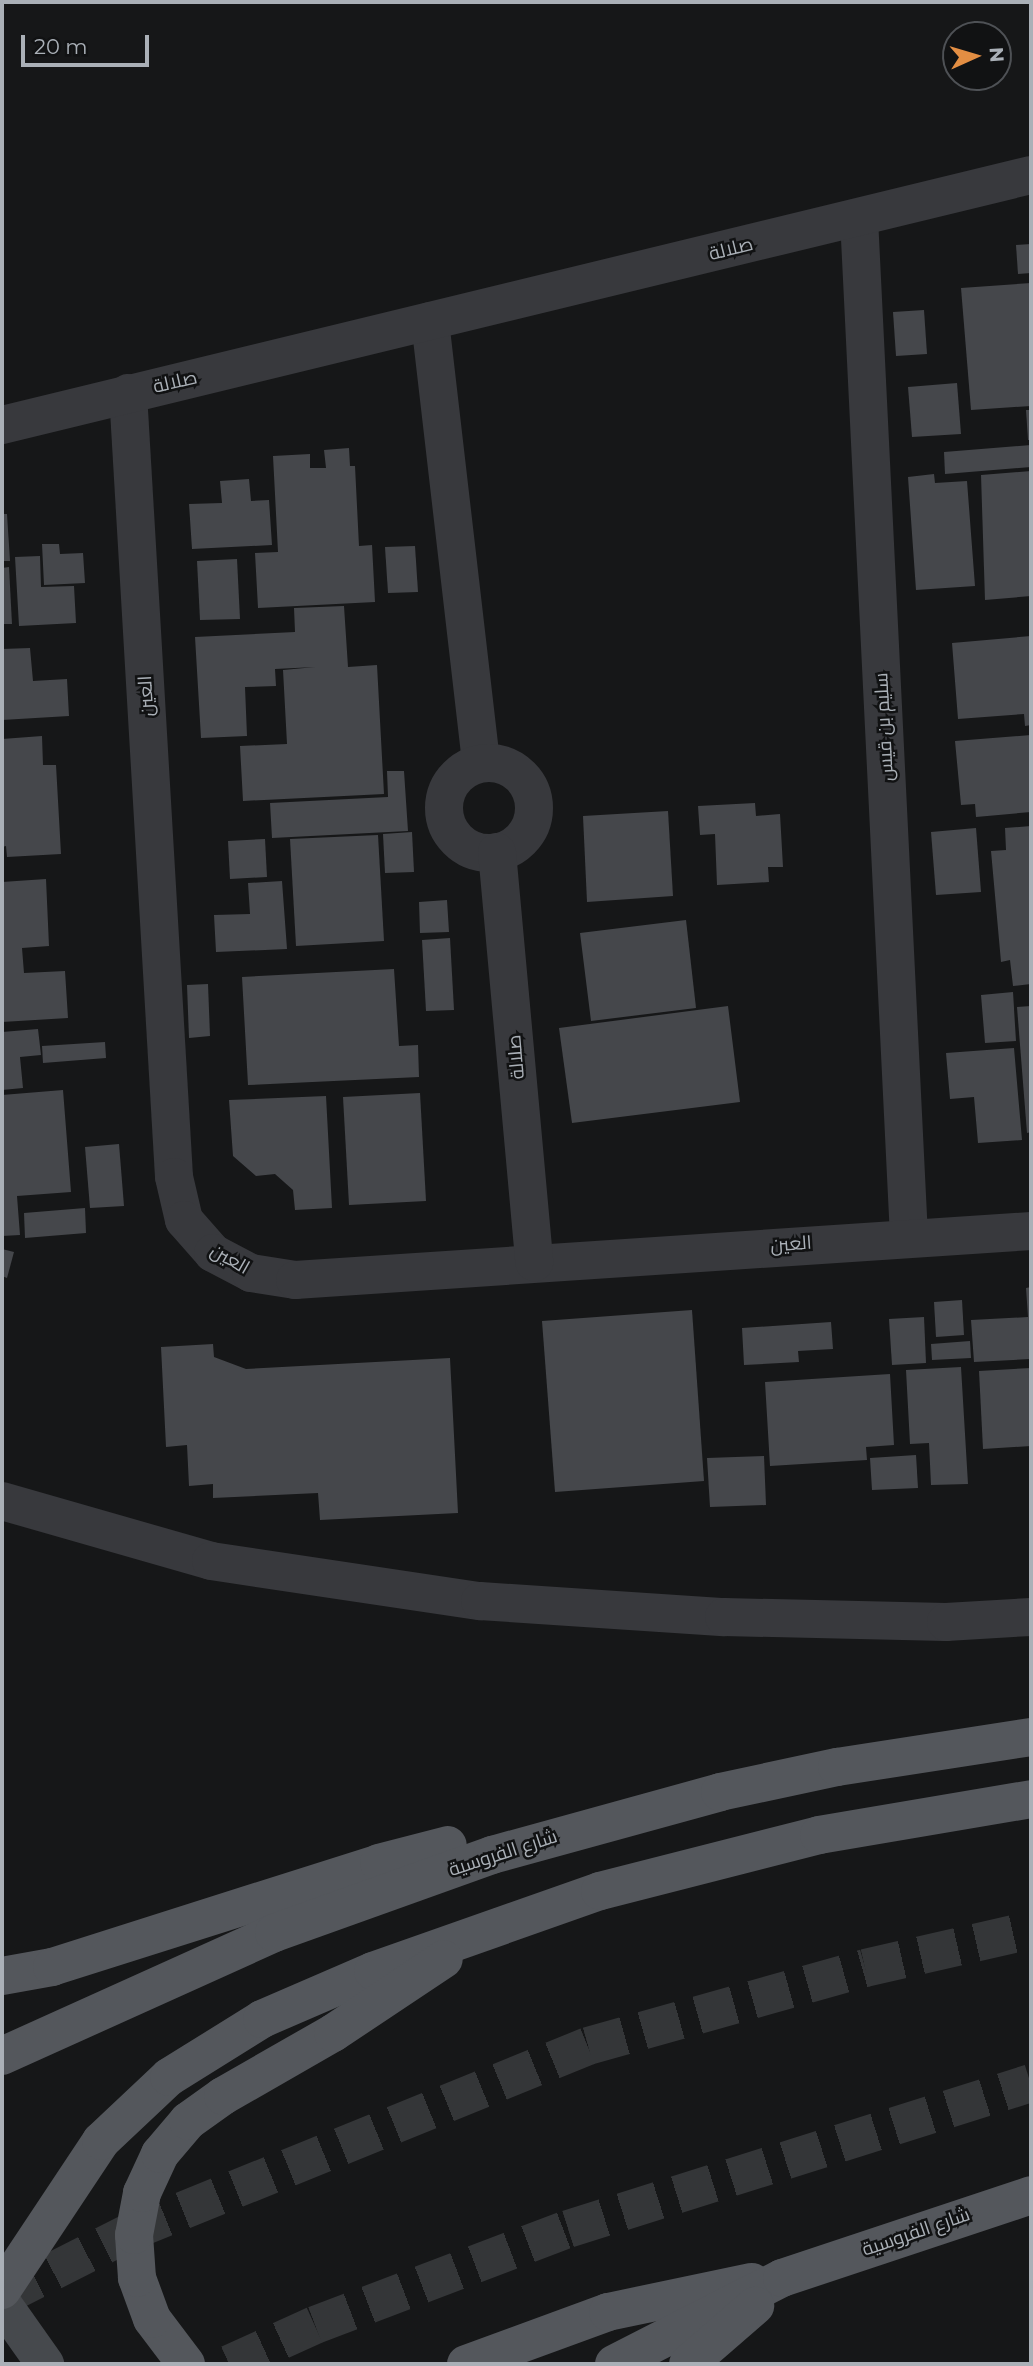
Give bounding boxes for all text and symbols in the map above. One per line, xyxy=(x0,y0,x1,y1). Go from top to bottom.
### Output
scale bar xyxy=(24,21,152,65)
north arrow xyxy=(942,21,1012,91)
text: 20 m xyxy=(34,34,88,59)
text: N xyxy=(984,46,1008,63)
street label: صلالة xyxy=(707,233,755,265)
street label: صلالة xyxy=(151,366,199,398)
street label: سليم بن قيس xyxy=(870,672,898,782)
street label: العين xyxy=(134,675,158,717)
street label: صلالة xyxy=(503,1034,529,1080)
street label: العين xyxy=(770,1231,812,1257)
street label: العين xyxy=(206,1239,254,1279)
street label: شارع الفروسية xyxy=(446,1825,560,1881)
street label: شارع الفروسية xyxy=(859,2203,973,2261)

